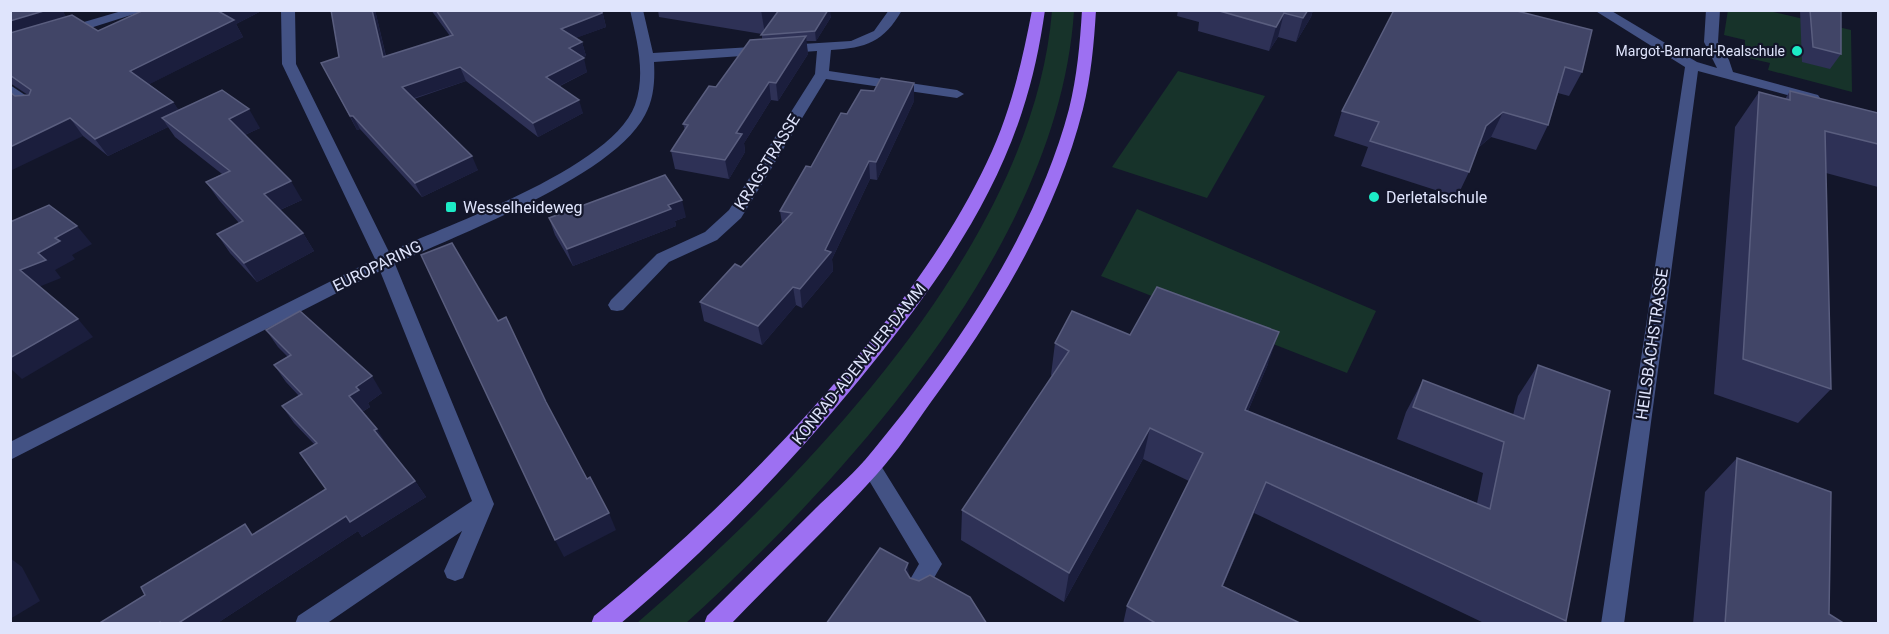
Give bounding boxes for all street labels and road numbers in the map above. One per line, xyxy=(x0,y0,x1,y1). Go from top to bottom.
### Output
street label: KRAGSTRASSE xyxy=(730,111,804,213)
street label: EUROPARING xyxy=(330,236,424,296)
street label: HEILSBACHSTRASSE xyxy=(1632,267,1672,421)
street label: KONRAD-ADENAUER-DAMM xyxy=(788,280,930,448)

